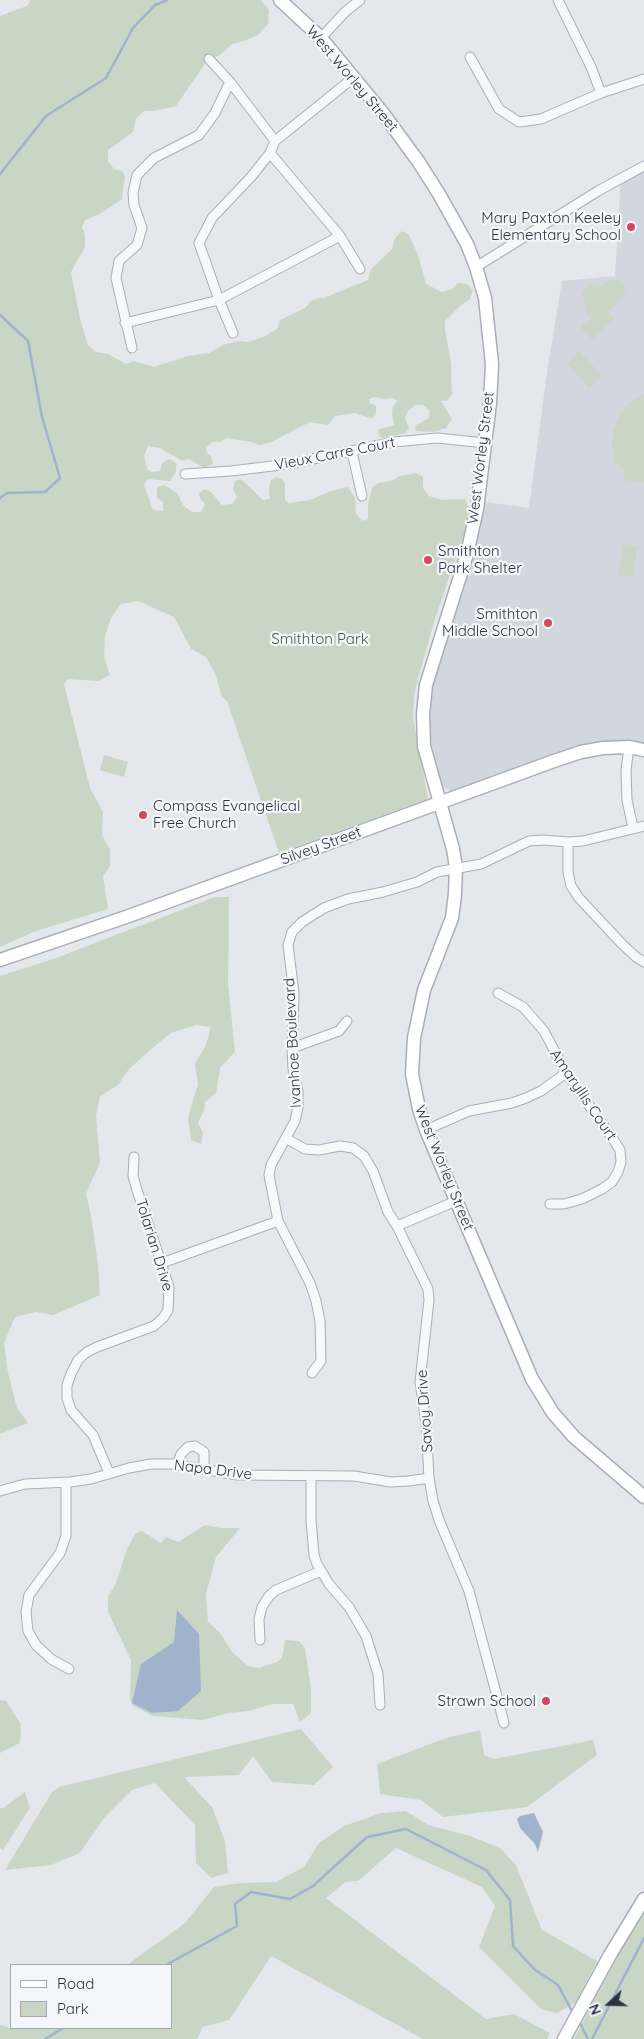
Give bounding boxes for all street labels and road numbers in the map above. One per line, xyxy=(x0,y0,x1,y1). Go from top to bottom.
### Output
street label: West Worley Street xyxy=(302,22,402,136)
street label: West Worley Street xyxy=(464,391,498,525)
street label: Vieux Carre Court xyxy=(273,433,397,475)
street label: Silvey Street xyxy=(278,823,364,869)
street label: Ivanhoe Boulevard xyxy=(281,978,305,1108)
street label: Amaryllis Court xyxy=(546,1046,620,1144)
street label: West Worley Street xyxy=(411,1103,477,1233)
street label: Tolarian Drive xyxy=(131,1197,177,1293)
street label: Savoy Drive xyxy=(413,1369,437,1453)
street label: Napa Drive xyxy=(173,1456,253,1484)

